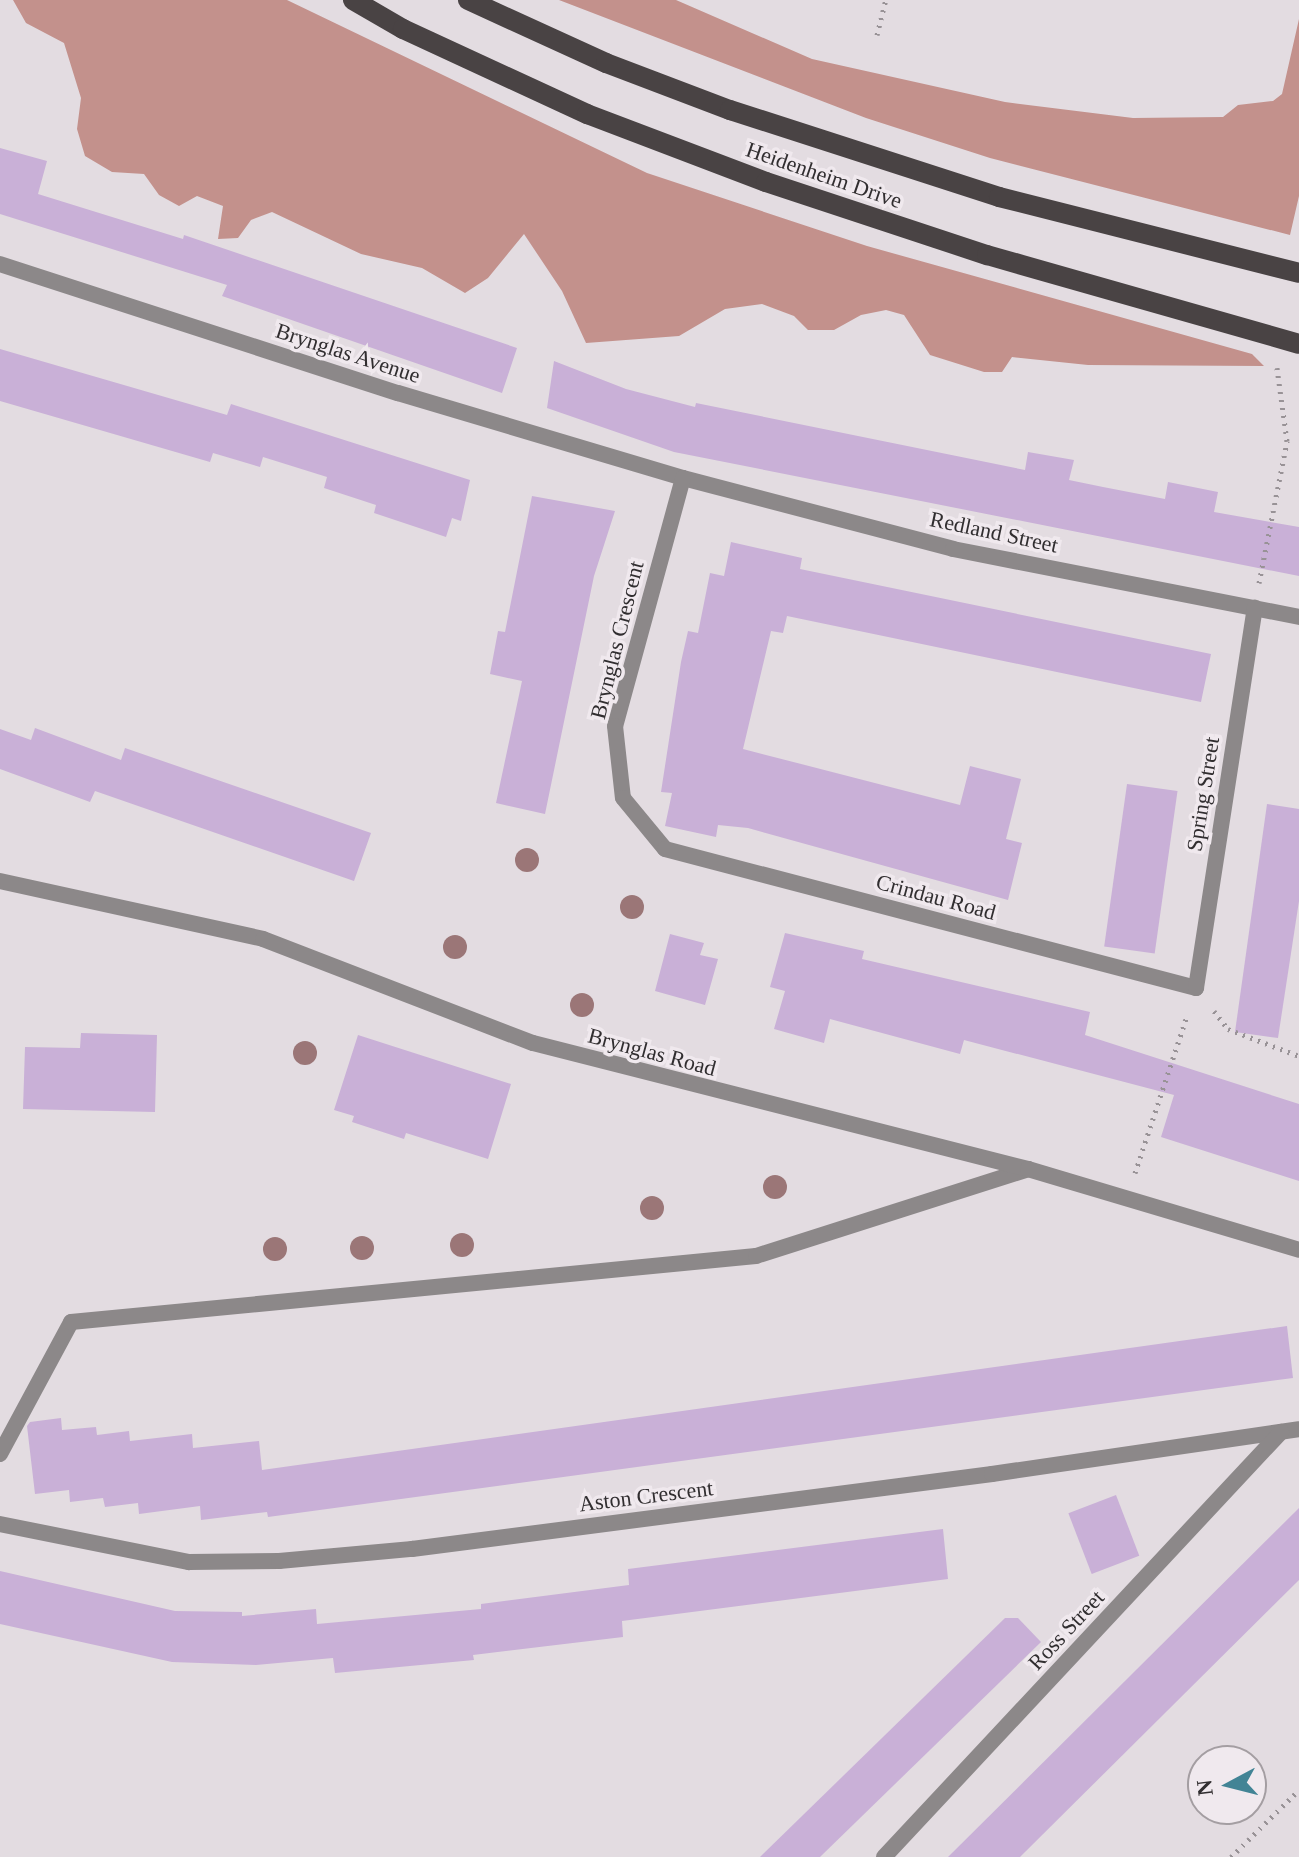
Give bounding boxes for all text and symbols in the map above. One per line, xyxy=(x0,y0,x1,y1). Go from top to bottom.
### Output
street label: Heidenheim Drive xyxy=(743,136,905,214)
street label: Brynglas Avenue xyxy=(272,317,424,389)
street label: Redland Street xyxy=(928,506,1060,558)
street label: Brynglas Crescent xyxy=(585,558,649,722)
street label: Spring Street xyxy=(1181,735,1225,853)
street label: Crindau Road xyxy=(873,868,999,926)
street label: Brynglas Road xyxy=(585,1022,719,1082)
street label: Aston Crescent xyxy=(577,1475,715,1517)
street label: Ross Street xyxy=(1022,1585,1110,1675)
north arrow xyxy=(1187,1745,1267,1825)
text: N xyxy=(1191,1778,1218,1797)

